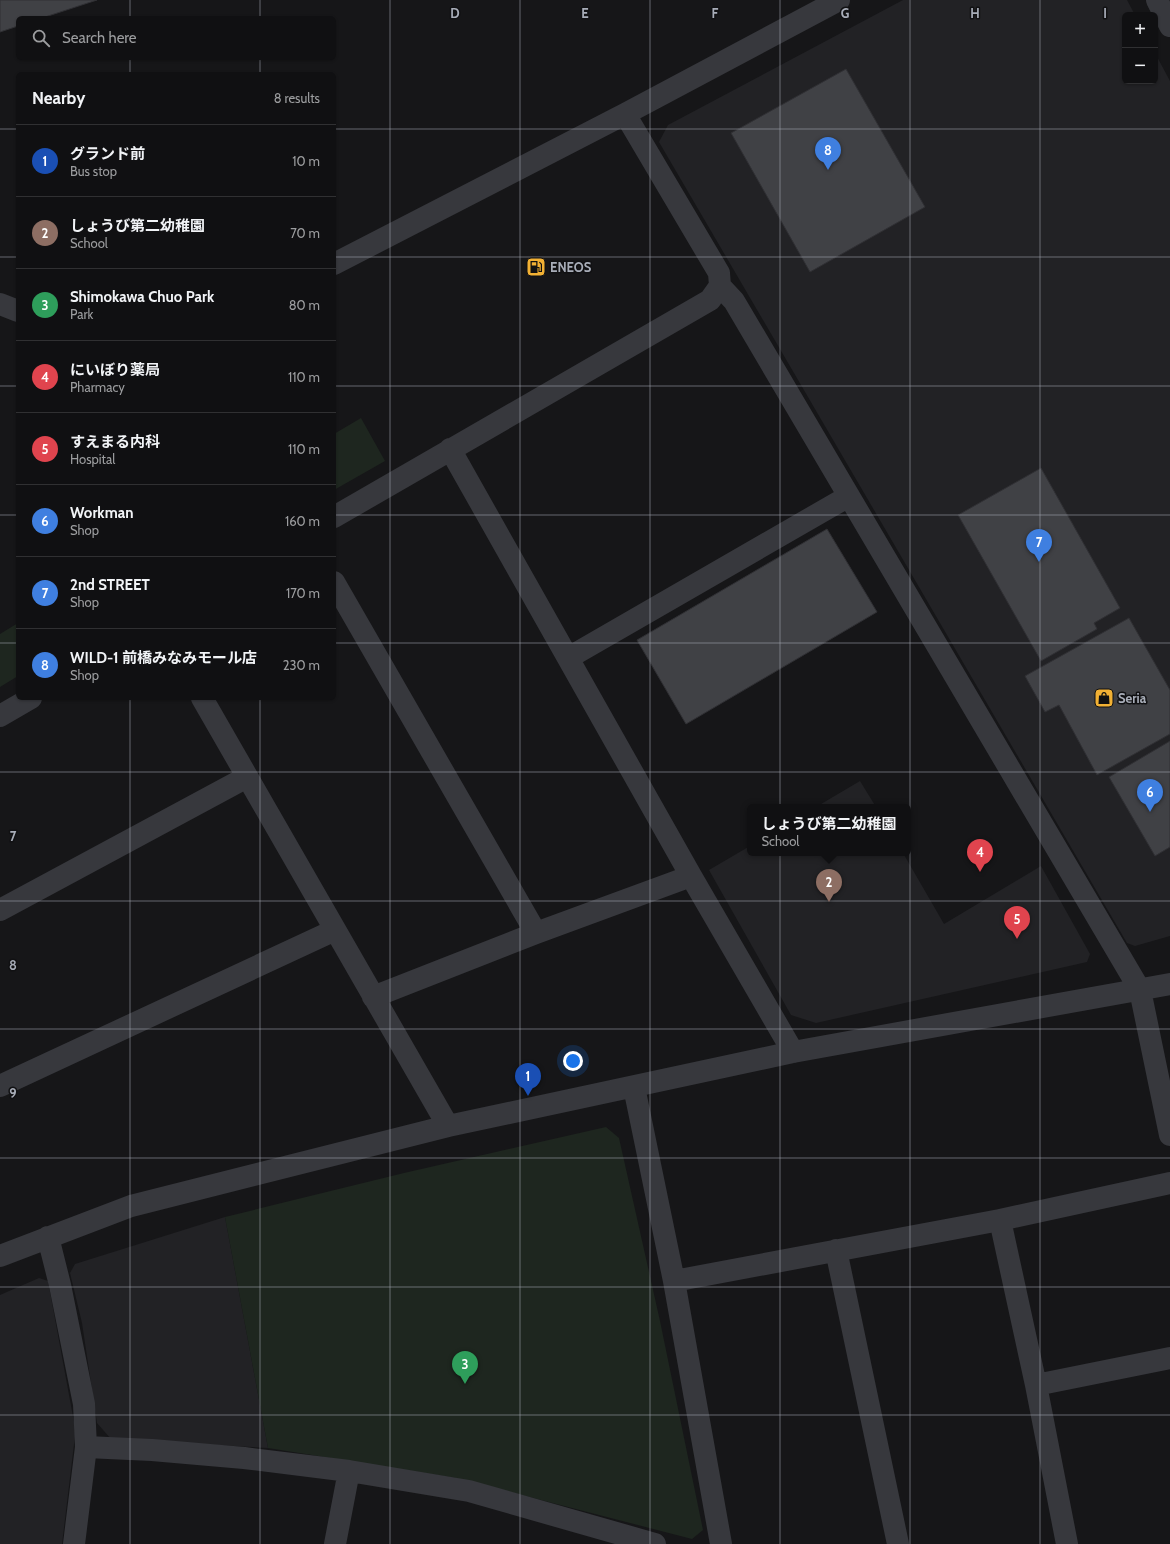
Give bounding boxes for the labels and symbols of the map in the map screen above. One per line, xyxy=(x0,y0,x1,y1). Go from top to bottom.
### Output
text: D xyxy=(450,5,460,21)
text: E xyxy=(581,5,589,21)
text: F xyxy=(712,5,719,21)
text: G xyxy=(841,5,850,21)
text: H xyxy=(970,5,980,21)
text: I xyxy=(1103,5,1107,21)
pin: 8 xyxy=(815,137,841,170)
fuel station icon: ENEOS xyxy=(525,256,547,278)
place label: ENEOS xyxy=(550,259,592,275)
pin: 7 xyxy=(1026,529,1052,562)
shop icon: Seria xyxy=(1093,687,1115,709)
place label: Seria xyxy=(1118,690,1147,706)
pin: 6 xyxy=(1137,779,1163,812)
text: 7 xyxy=(10,828,17,844)
pin: 4 xyxy=(967,839,993,872)
pin: 2 xyxy=(816,869,842,902)
pin: 5 xyxy=(1004,906,1030,939)
text: 8 xyxy=(9,957,17,973)
your location xyxy=(563,1051,583,1071)
pin: 1 xyxy=(515,1063,541,1096)
text: 9 xyxy=(9,1085,17,1101)
pin: 3 xyxy=(452,1351,478,1384)

